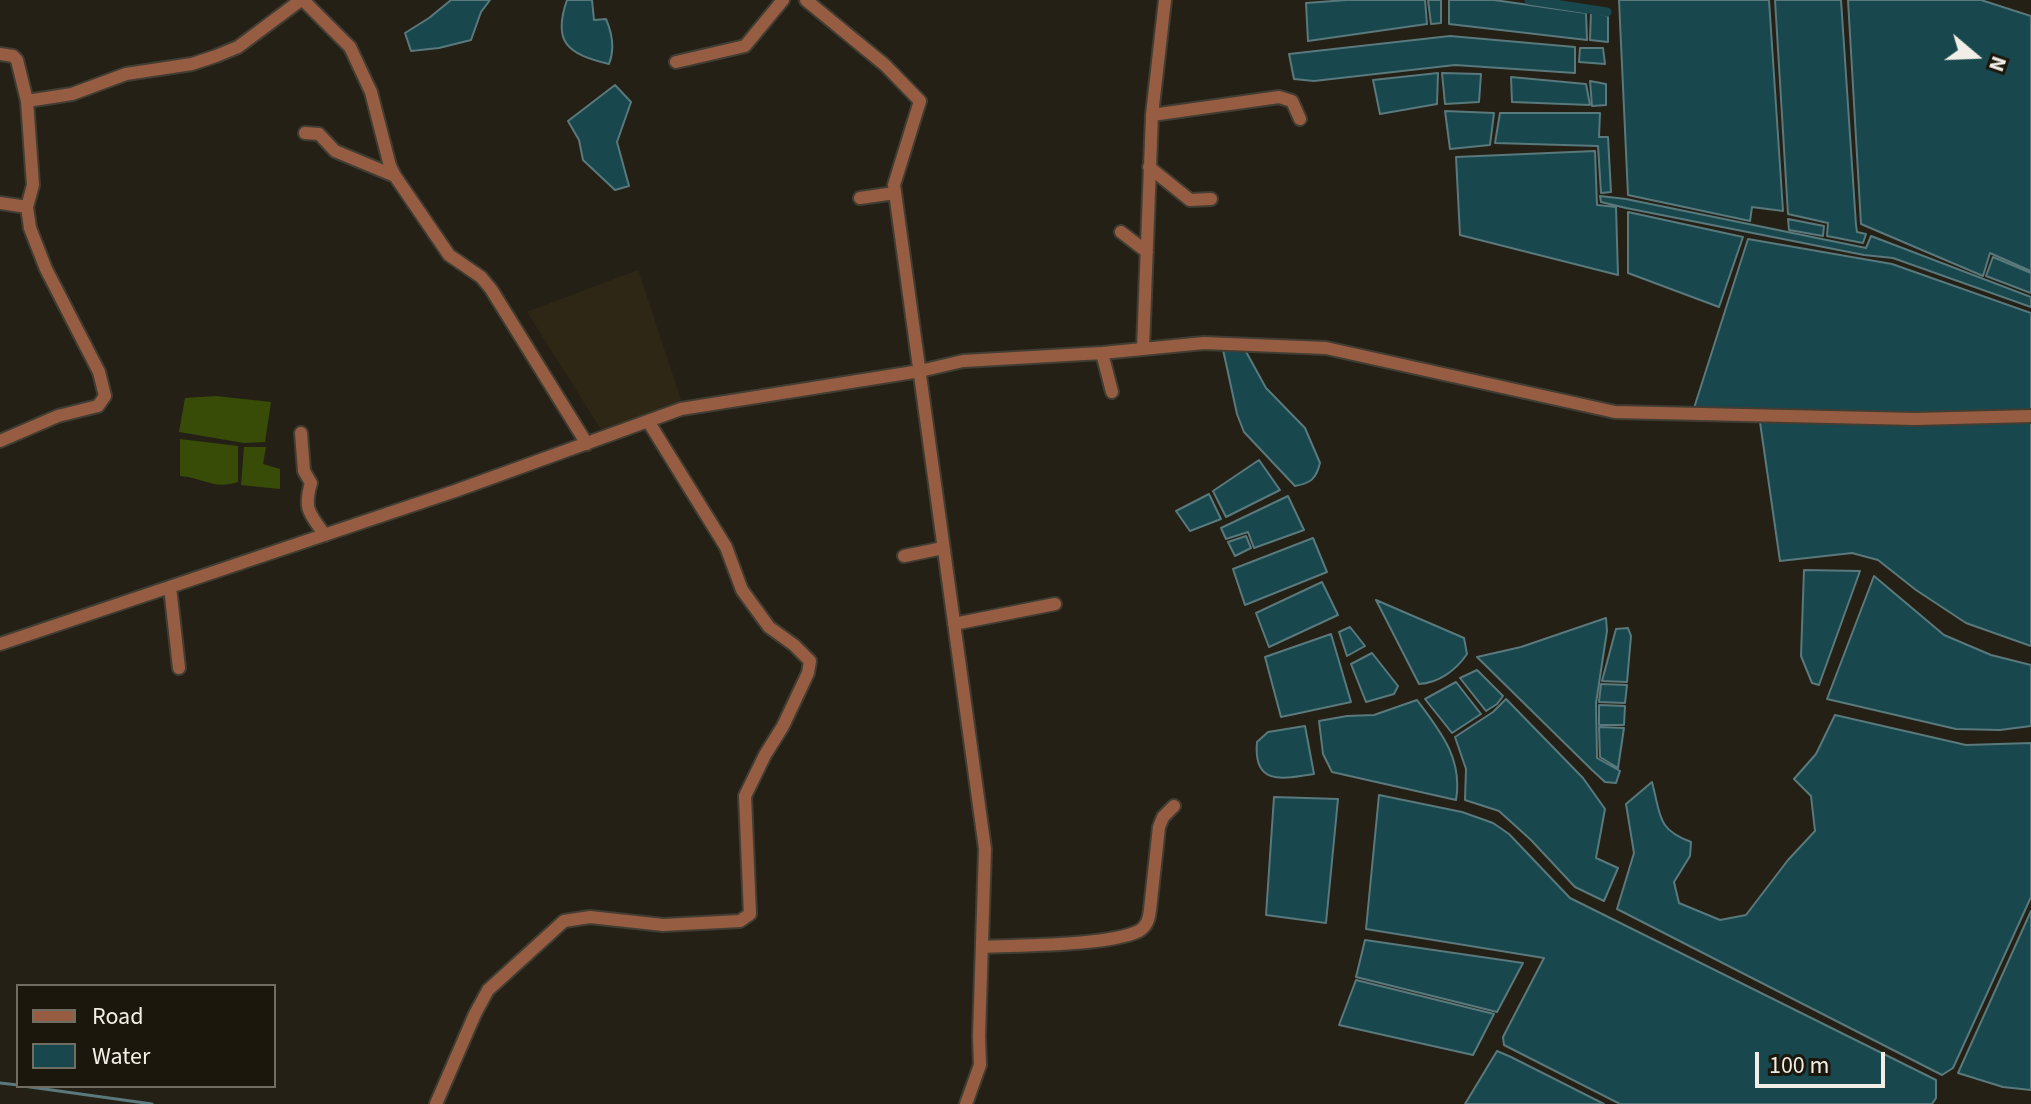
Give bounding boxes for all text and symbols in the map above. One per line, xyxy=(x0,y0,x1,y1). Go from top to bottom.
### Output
north arrow xyxy=(1935,16,2015,96)
text: N xyxy=(1980,52,2015,76)
legend xyxy=(16,984,276,1088)
text: Road xyxy=(92,999,144,1034)
scale bar xyxy=(1759,1036,1889,1086)
text: Water xyxy=(92,1039,150,1074)
text: 100 m xyxy=(1769,1048,1829,1083)

